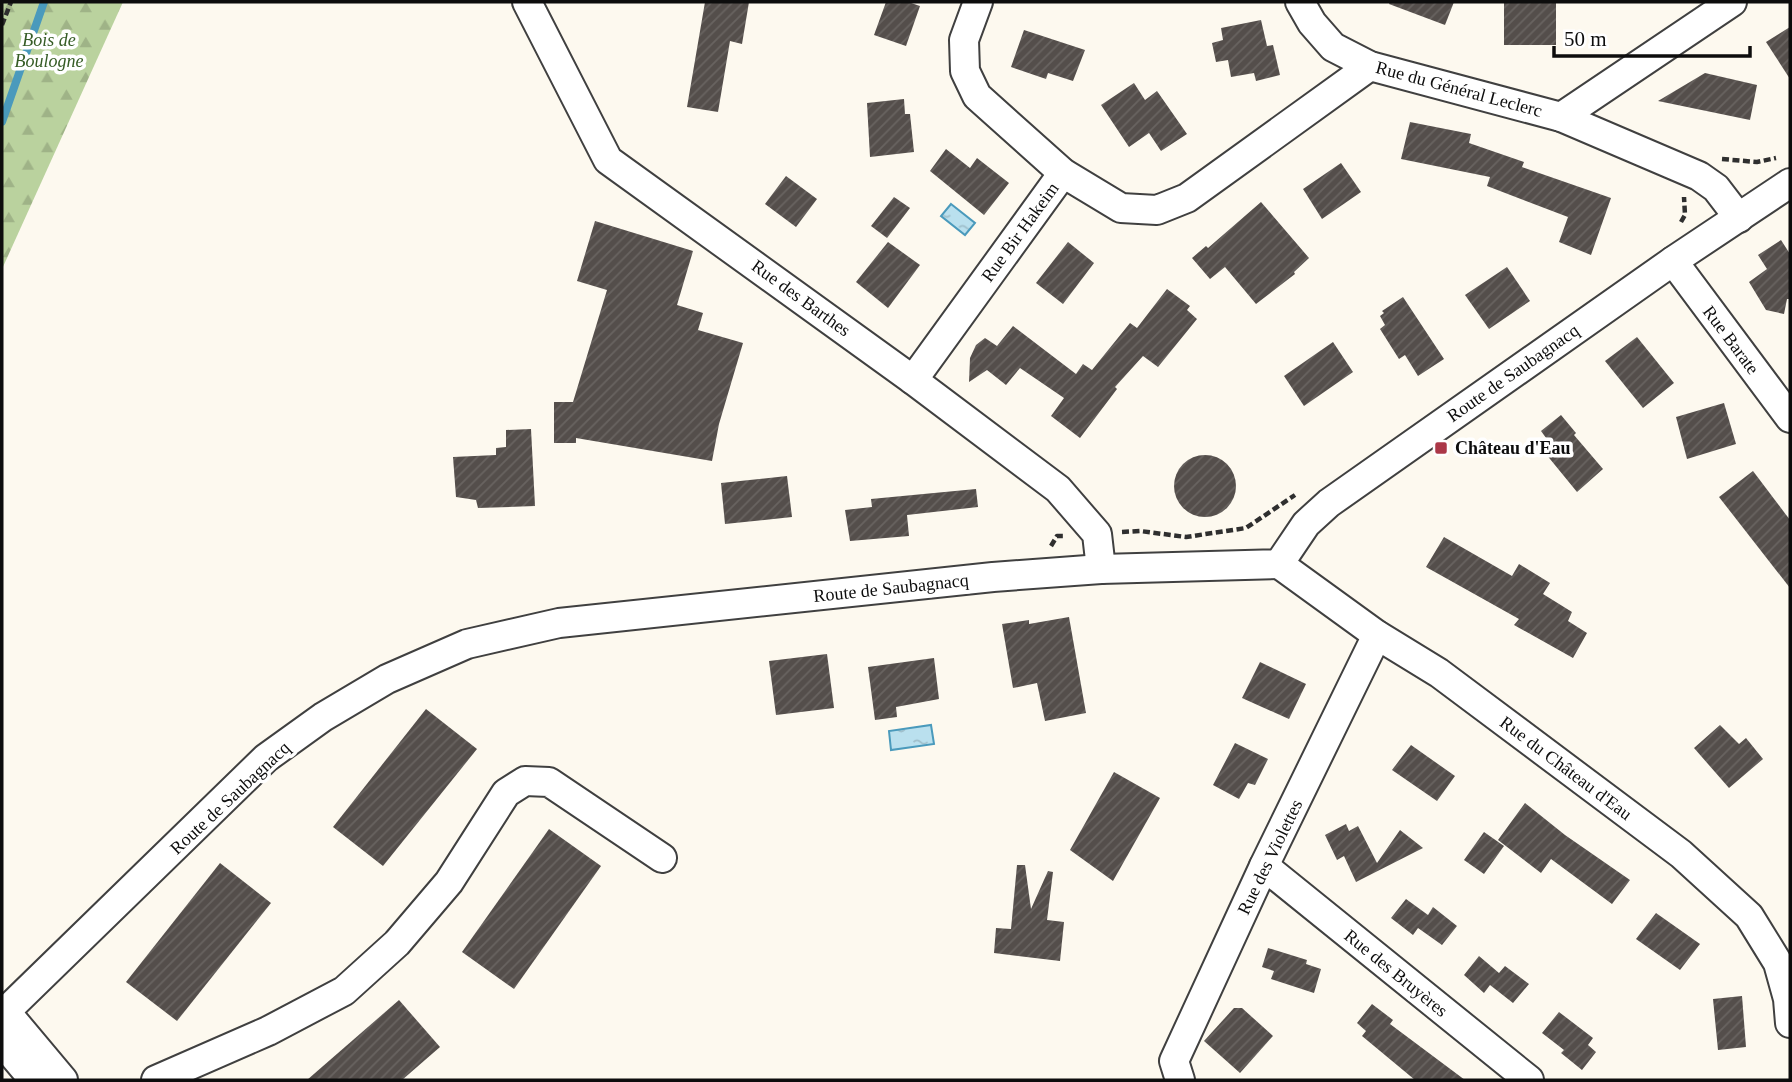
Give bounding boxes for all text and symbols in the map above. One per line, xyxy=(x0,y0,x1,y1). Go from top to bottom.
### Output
scale bar xyxy=(1554,14,1750,58)
text: 50 m xyxy=(1564,27,1607,51)
park label: Bois de Boulogne xyxy=(15,30,84,71)
street label: Rue du Général Leclerc xyxy=(1374,57,1544,121)
street label: Rue Bir Hakeim xyxy=(977,178,1063,286)
street label: Rue des Barthes xyxy=(748,256,854,340)
street label: Rue Barate xyxy=(1699,302,1763,378)
street label: Route de Saubagnacq xyxy=(1443,320,1583,426)
place label: Château d'Eau xyxy=(1455,438,1571,458)
marker: Château d'Eau xyxy=(1433,440,1449,456)
street label: Route de Saubagnacq xyxy=(812,570,970,606)
street label: Rue du Château d'Eau xyxy=(1496,712,1636,824)
street label: Route de Saubagnacq xyxy=(166,738,294,858)
street label: Rue des Violettes xyxy=(1233,796,1307,918)
street label: Rue des Bruyères xyxy=(1340,925,1452,1021)

